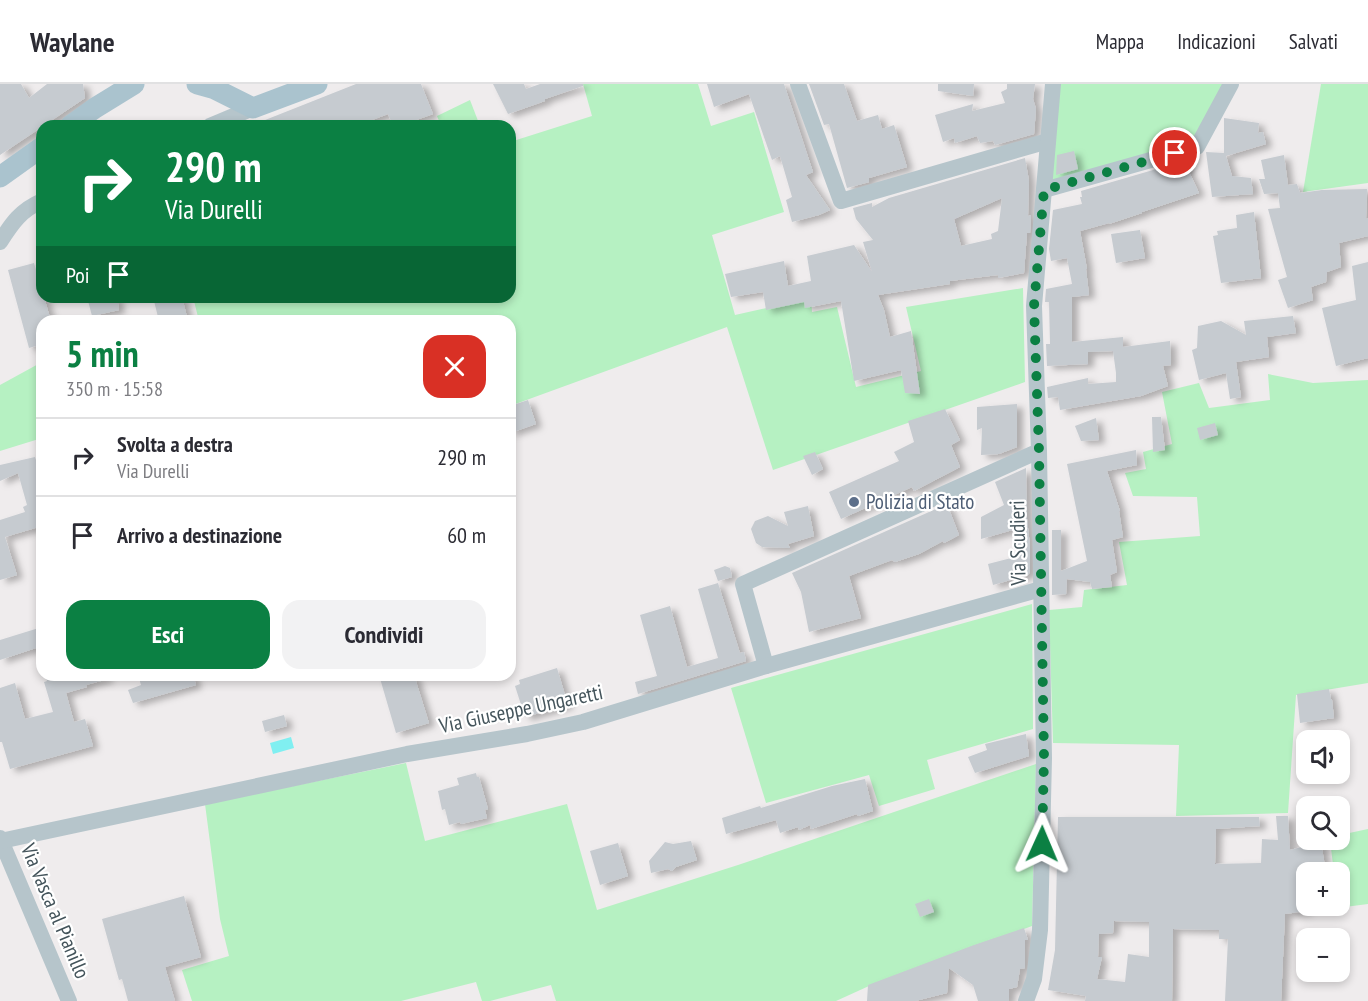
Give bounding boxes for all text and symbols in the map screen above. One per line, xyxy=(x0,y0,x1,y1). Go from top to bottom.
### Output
text: Waylane xyxy=(30,23,115,60)
text: Mappa xyxy=(1096,28,1144,55)
text: Indicazioni xyxy=(1177,28,1256,55)
text: Salvati xyxy=(1289,28,1338,55)
pin xyxy=(1149,127,1200,178)
icon: arrive xyxy=(1158,136,1191,169)
text: 290 m xyxy=(165,139,262,194)
icon: right xyxy=(66,144,144,222)
text: Via Durelli xyxy=(165,192,263,226)
icon: arrive xyxy=(102,258,135,291)
text: Poi xyxy=(66,261,90,289)
text: 5 min xyxy=(66,330,139,377)
button: close xyxy=(423,335,486,398)
text: 350 m · 15:58 xyxy=(66,376,163,402)
text: Svolta a destra xyxy=(117,430,233,458)
icon: right xyxy=(66,441,99,474)
text: 290 m xyxy=(437,443,486,471)
text: Via Durelli xyxy=(117,458,189,484)
place label: Polizia di Stato xyxy=(866,488,974,515)
marker: Polizia di Stato xyxy=(847,495,861,509)
street label: Via Scudieri xyxy=(1003,500,1032,587)
icon: arrive xyxy=(66,519,99,552)
text: Arrivo a destinazione xyxy=(117,521,282,549)
text: 60 m xyxy=(447,521,486,549)
button: Esci xyxy=(66,600,270,669)
button: Condividi xyxy=(282,600,486,669)
street label: Via Giuseppe Ungaretti xyxy=(436,678,605,739)
map controls xyxy=(1296,730,1350,982)
button: sound xyxy=(1296,730,1350,784)
button: search xyxy=(1296,796,1350,850)
position arrow xyxy=(1010,812,1074,876)
street label: Via Vasca al Pianillo xyxy=(14,838,96,982)
button: + xyxy=(1296,862,1350,916)
button: − xyxy=(1296,928,1350,982)

